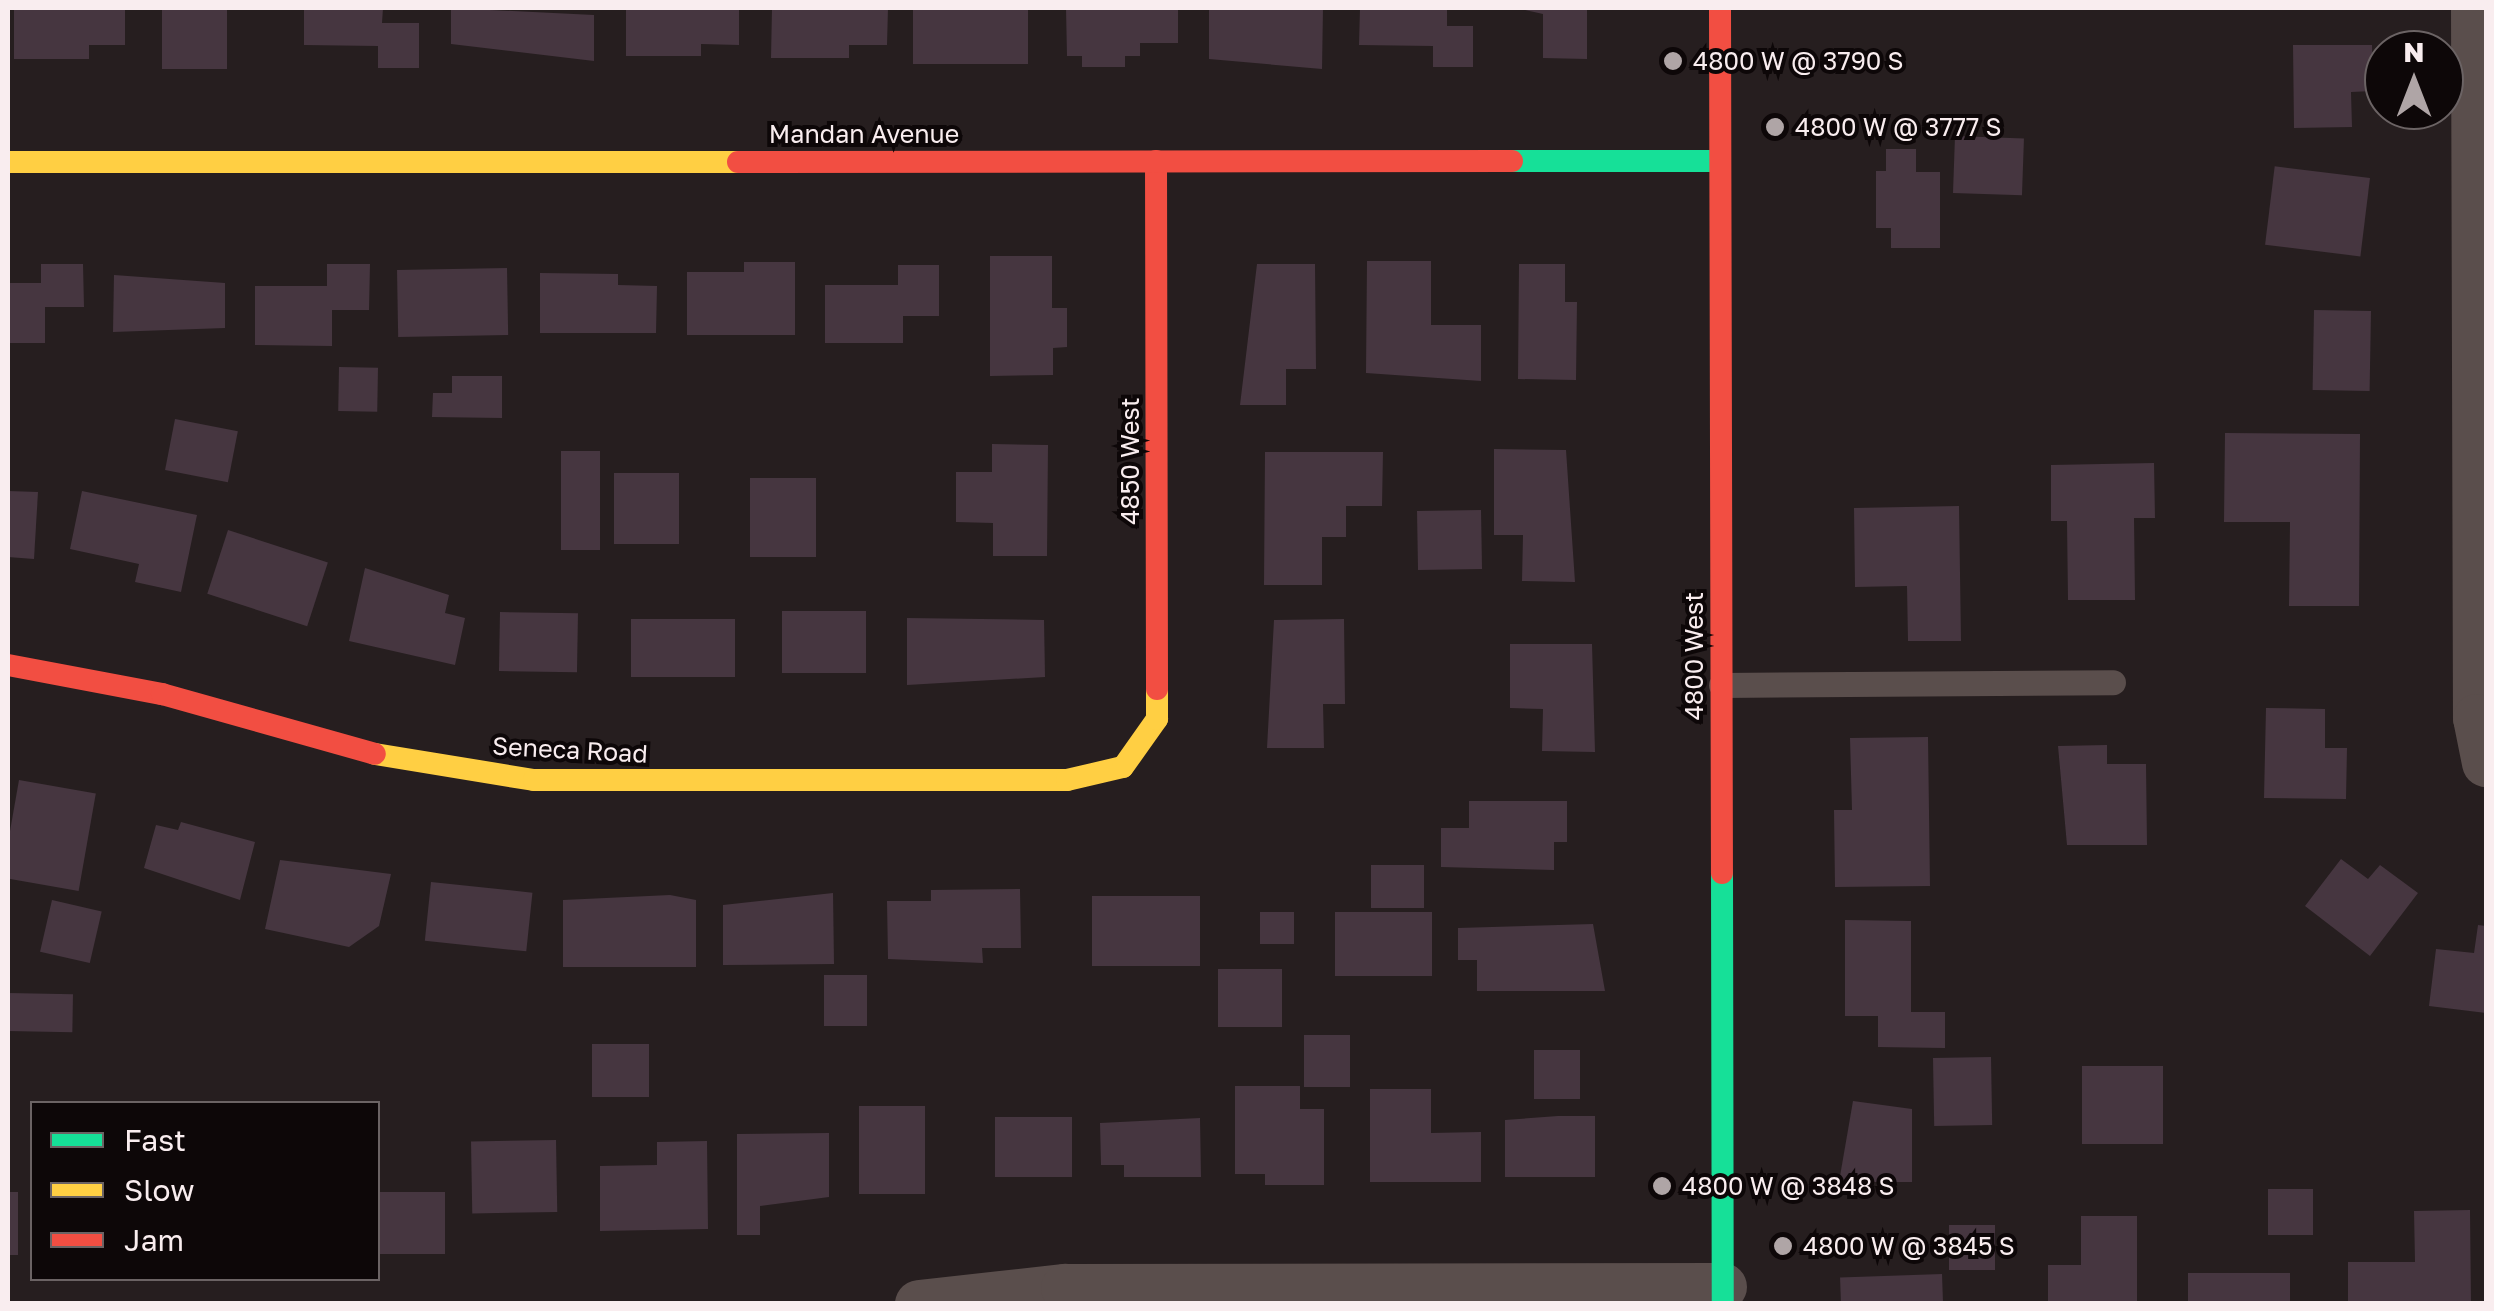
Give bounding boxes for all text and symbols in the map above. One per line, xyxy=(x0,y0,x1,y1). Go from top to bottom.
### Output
north arrow xyxy=(2364,30,2464,130)
text: N xyxy=(2403,35,2425,68)
place label: 4800 W @ 3790 S xyxy=(1693,46,1903,76)
marker: 4800 W @ 3790 S xyxy=(1662,50,1684,72)
place label: 4800 W @ 3777 S xyxy=(1795,112,2001,142)
marker: 4800 W @ 3777 S xyxy=(1764,116,1786,138)
street label: Mandan Avenue xyxy=(769,119,959,149)
street label: 4850 West xyxy=(1115,397,1145,525)
street label: 4800 West xyxy=(1679,592,1709,720)
street label: Seneca Road xyxy=(492,731,648,769)
legend xyxy=(30,1101,380,1281)
text: Fast xyxy=(124,1122,186,1158)
place label: 4800 W @ 3848 S xyxy=(1682,1171,1894,1201)
text: Slow xyxy=(124,1172,195,1208)
marker: 4800 W @ 3848 S xyxy=(1651,1175,1673,1197)
text: Jam xyxy=(124,1222,184,1258)
place label: 4800 W @ 3845 S xyxy=(1803,1231,2015,1261)
marker: 4800 W @ 3845 S xyxy=(1772,1235,1794,1257)

